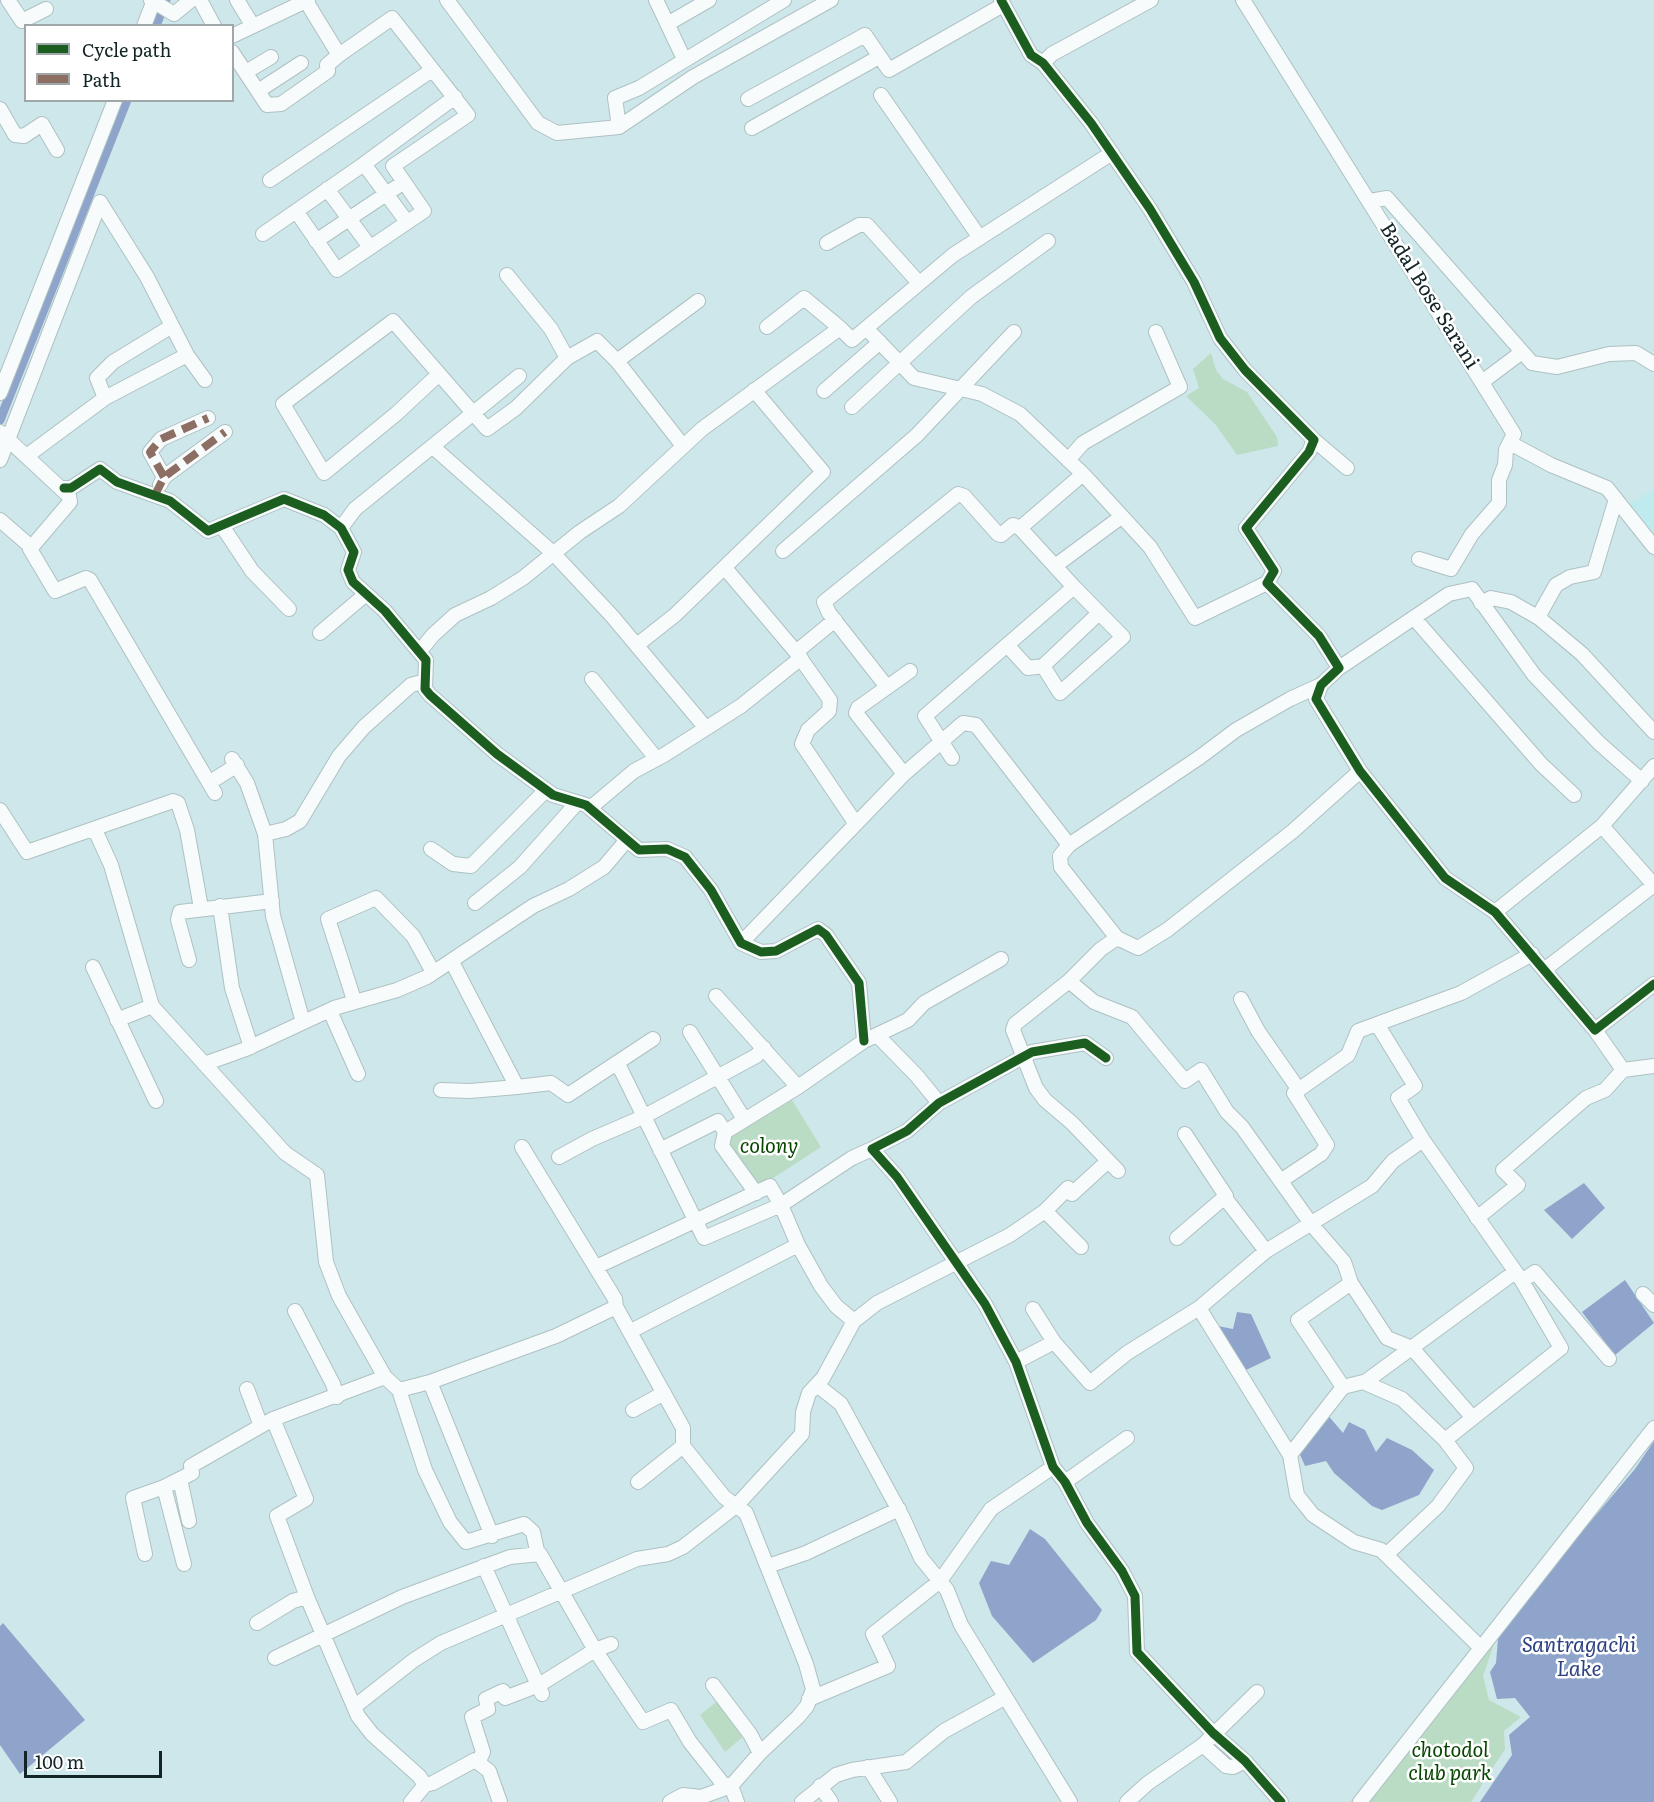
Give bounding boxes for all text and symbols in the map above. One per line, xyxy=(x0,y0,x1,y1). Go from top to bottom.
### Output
legend xyxy=(24,24,234,102)
text: Cycle path xyxy=(82,36,171,63)
text: Path xyxy=(82,66,121,93)
street label: Badal Bose Sarani xyxy=(1374,218,1484,374)
park label: colony xyxy=(740,1135,798,1159)
water label: Santragachi Lake xyxy=(1522,1633,1636,1683)
scale bar xyxy=(27,1739,165,1777)
park label: chotodol club park xyxy=(1408,1739,1492,1786)
text: 100 m xyxy=(35,1748,84,1775)

